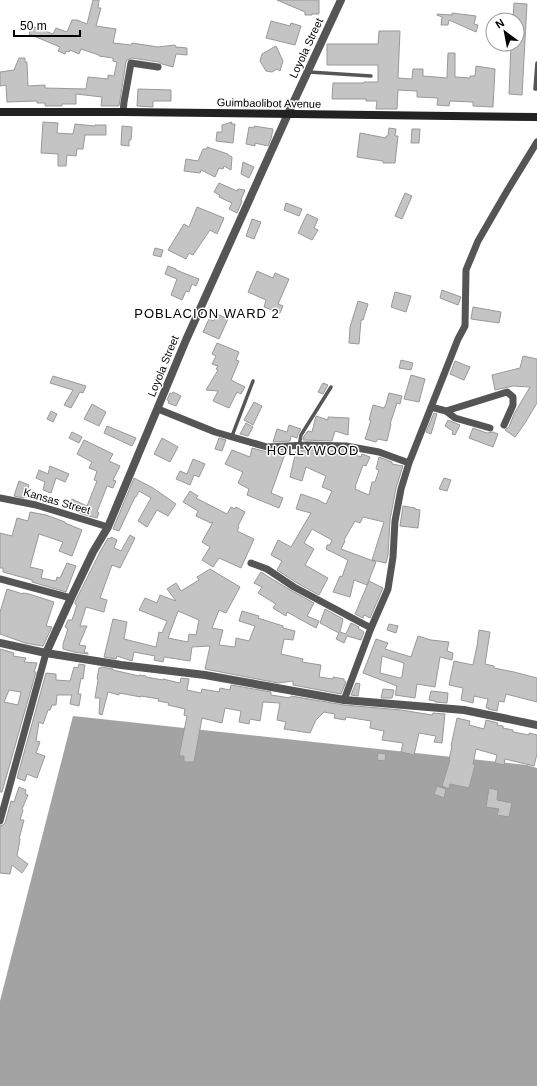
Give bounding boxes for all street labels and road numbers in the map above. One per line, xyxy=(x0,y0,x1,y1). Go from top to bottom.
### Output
street label: Loyola Street xyxy=(287,16,325,80)
street label: Guimbaolibot Avenue xyxy=(217,96,321,110)
street label: Loyola Street xyxy=(145,334,181,398)
street label: Kansas Street xyxy=(22,486,92,516)

